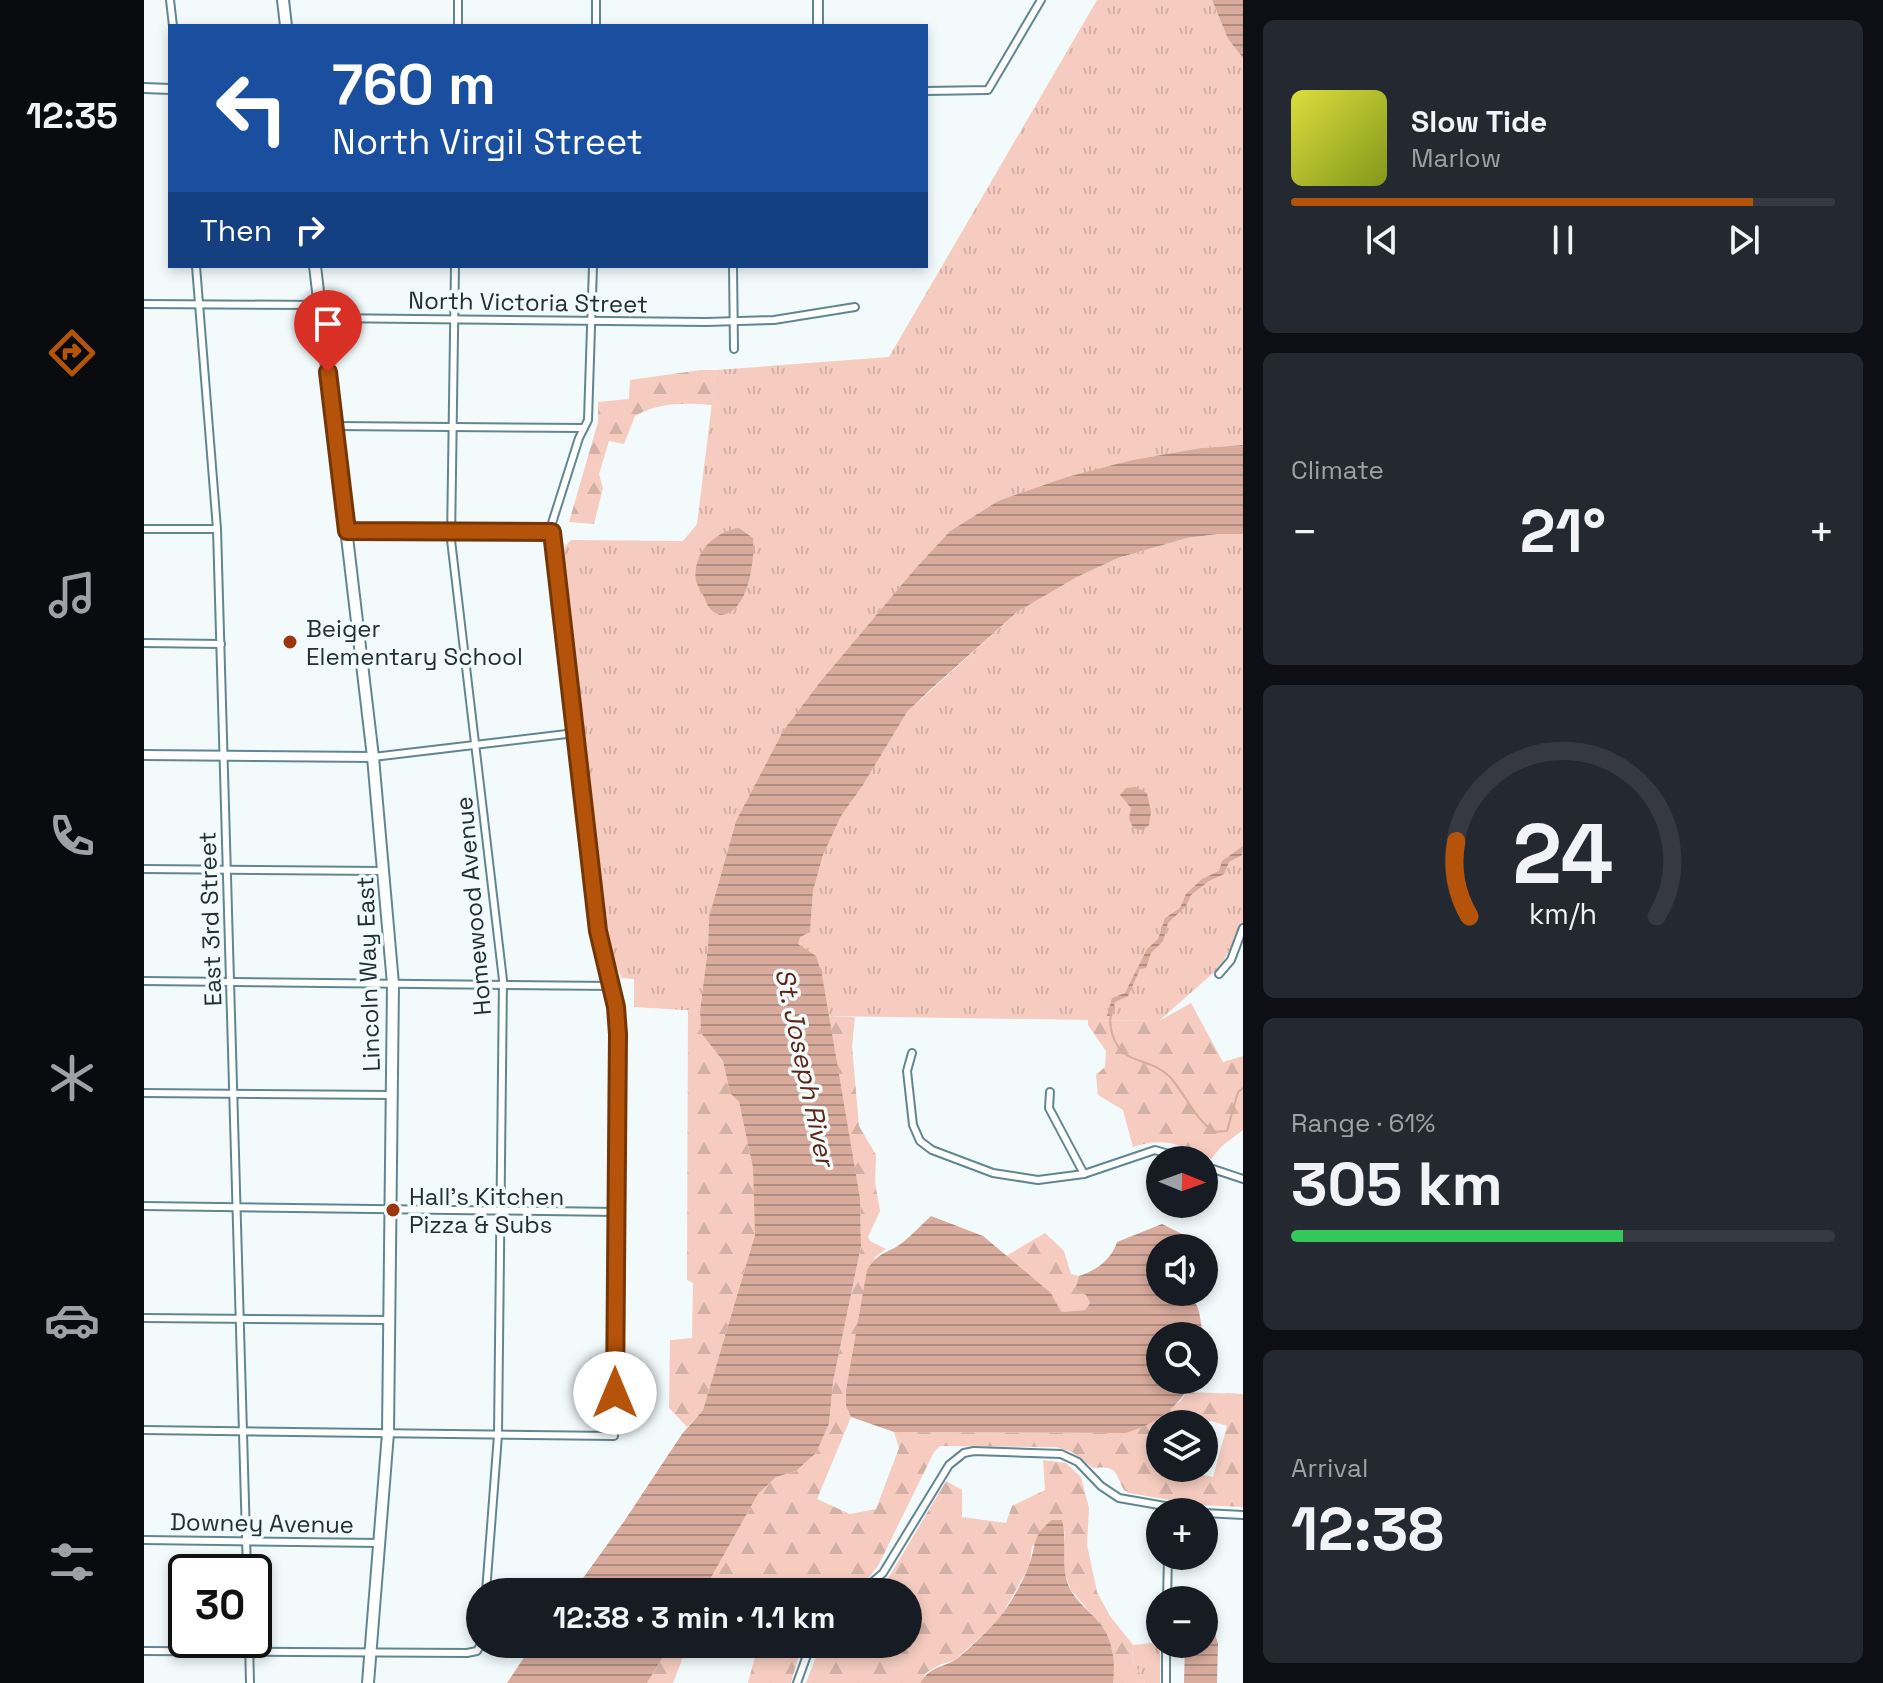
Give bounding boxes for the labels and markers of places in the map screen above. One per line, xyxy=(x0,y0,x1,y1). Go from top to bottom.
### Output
pin xyxy=(294,290,362,372)
place label: Beiger Elementary School xyxy=(306,613,523,672)
marker: Beiger Elementary School xyxy=(281,633,299,651)
place label: Hall's Kitchen Pizza & Subs xyxy=(409,1181,564,1240)
marker: Hall's Kitchen Pizza & Subs xyxy=(384,1201,402,1219)

